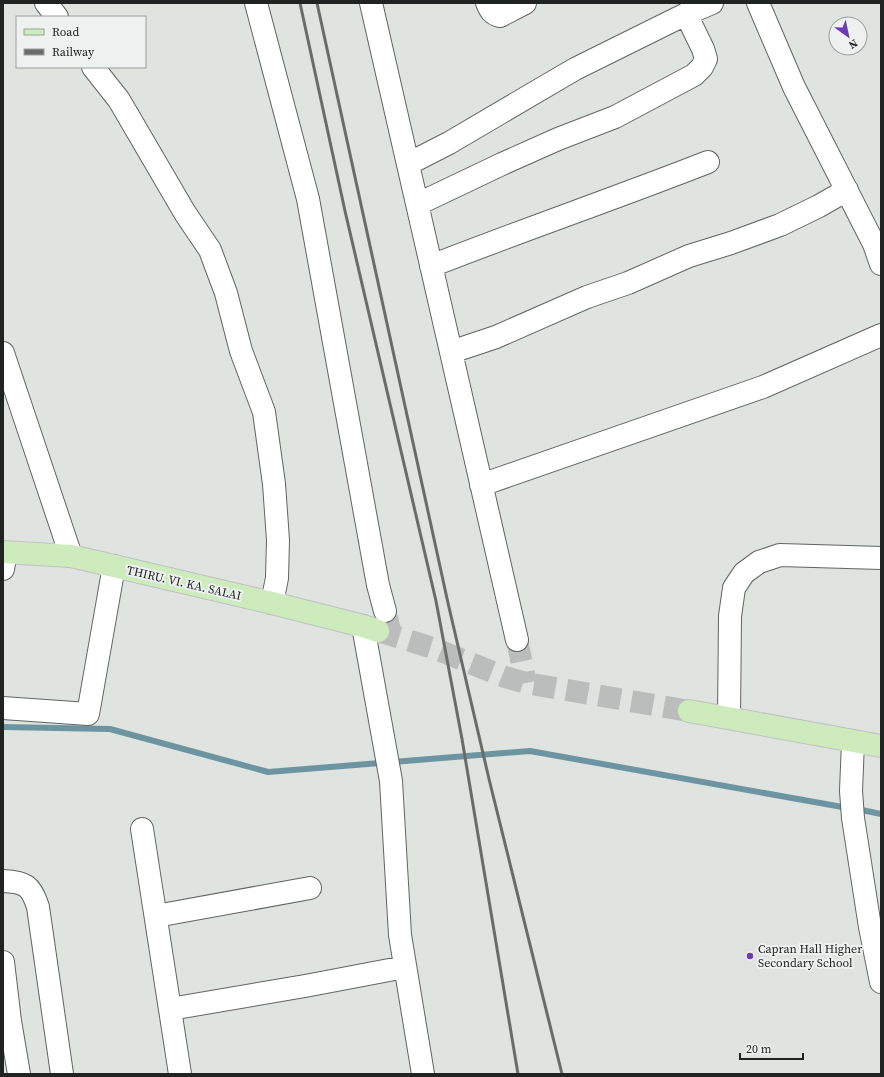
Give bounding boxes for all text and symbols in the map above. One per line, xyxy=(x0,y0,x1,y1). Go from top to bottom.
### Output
legend xyxy=(16,16,146,68)
north arrow xyxy=(828,16,868,56)
text: Road xyxy=(52,24,79,40)
text: N xyxy=(846,35,861,52)
text: Railway xyxy=(52,44,95,60)
street label: THIRU. VI. KA. SALAI xyxy=(125,562,243,604)
place label: Capran Hall Higher Secondary School xyxy=(758,941,862,971)
marker: Capran Hall Higher Secondary School xyxy=(745,951,755,961)
scale bar xyxy=(740,1035,803,1061)
text: 20 m xyxy=(746,1041,772,1057)

